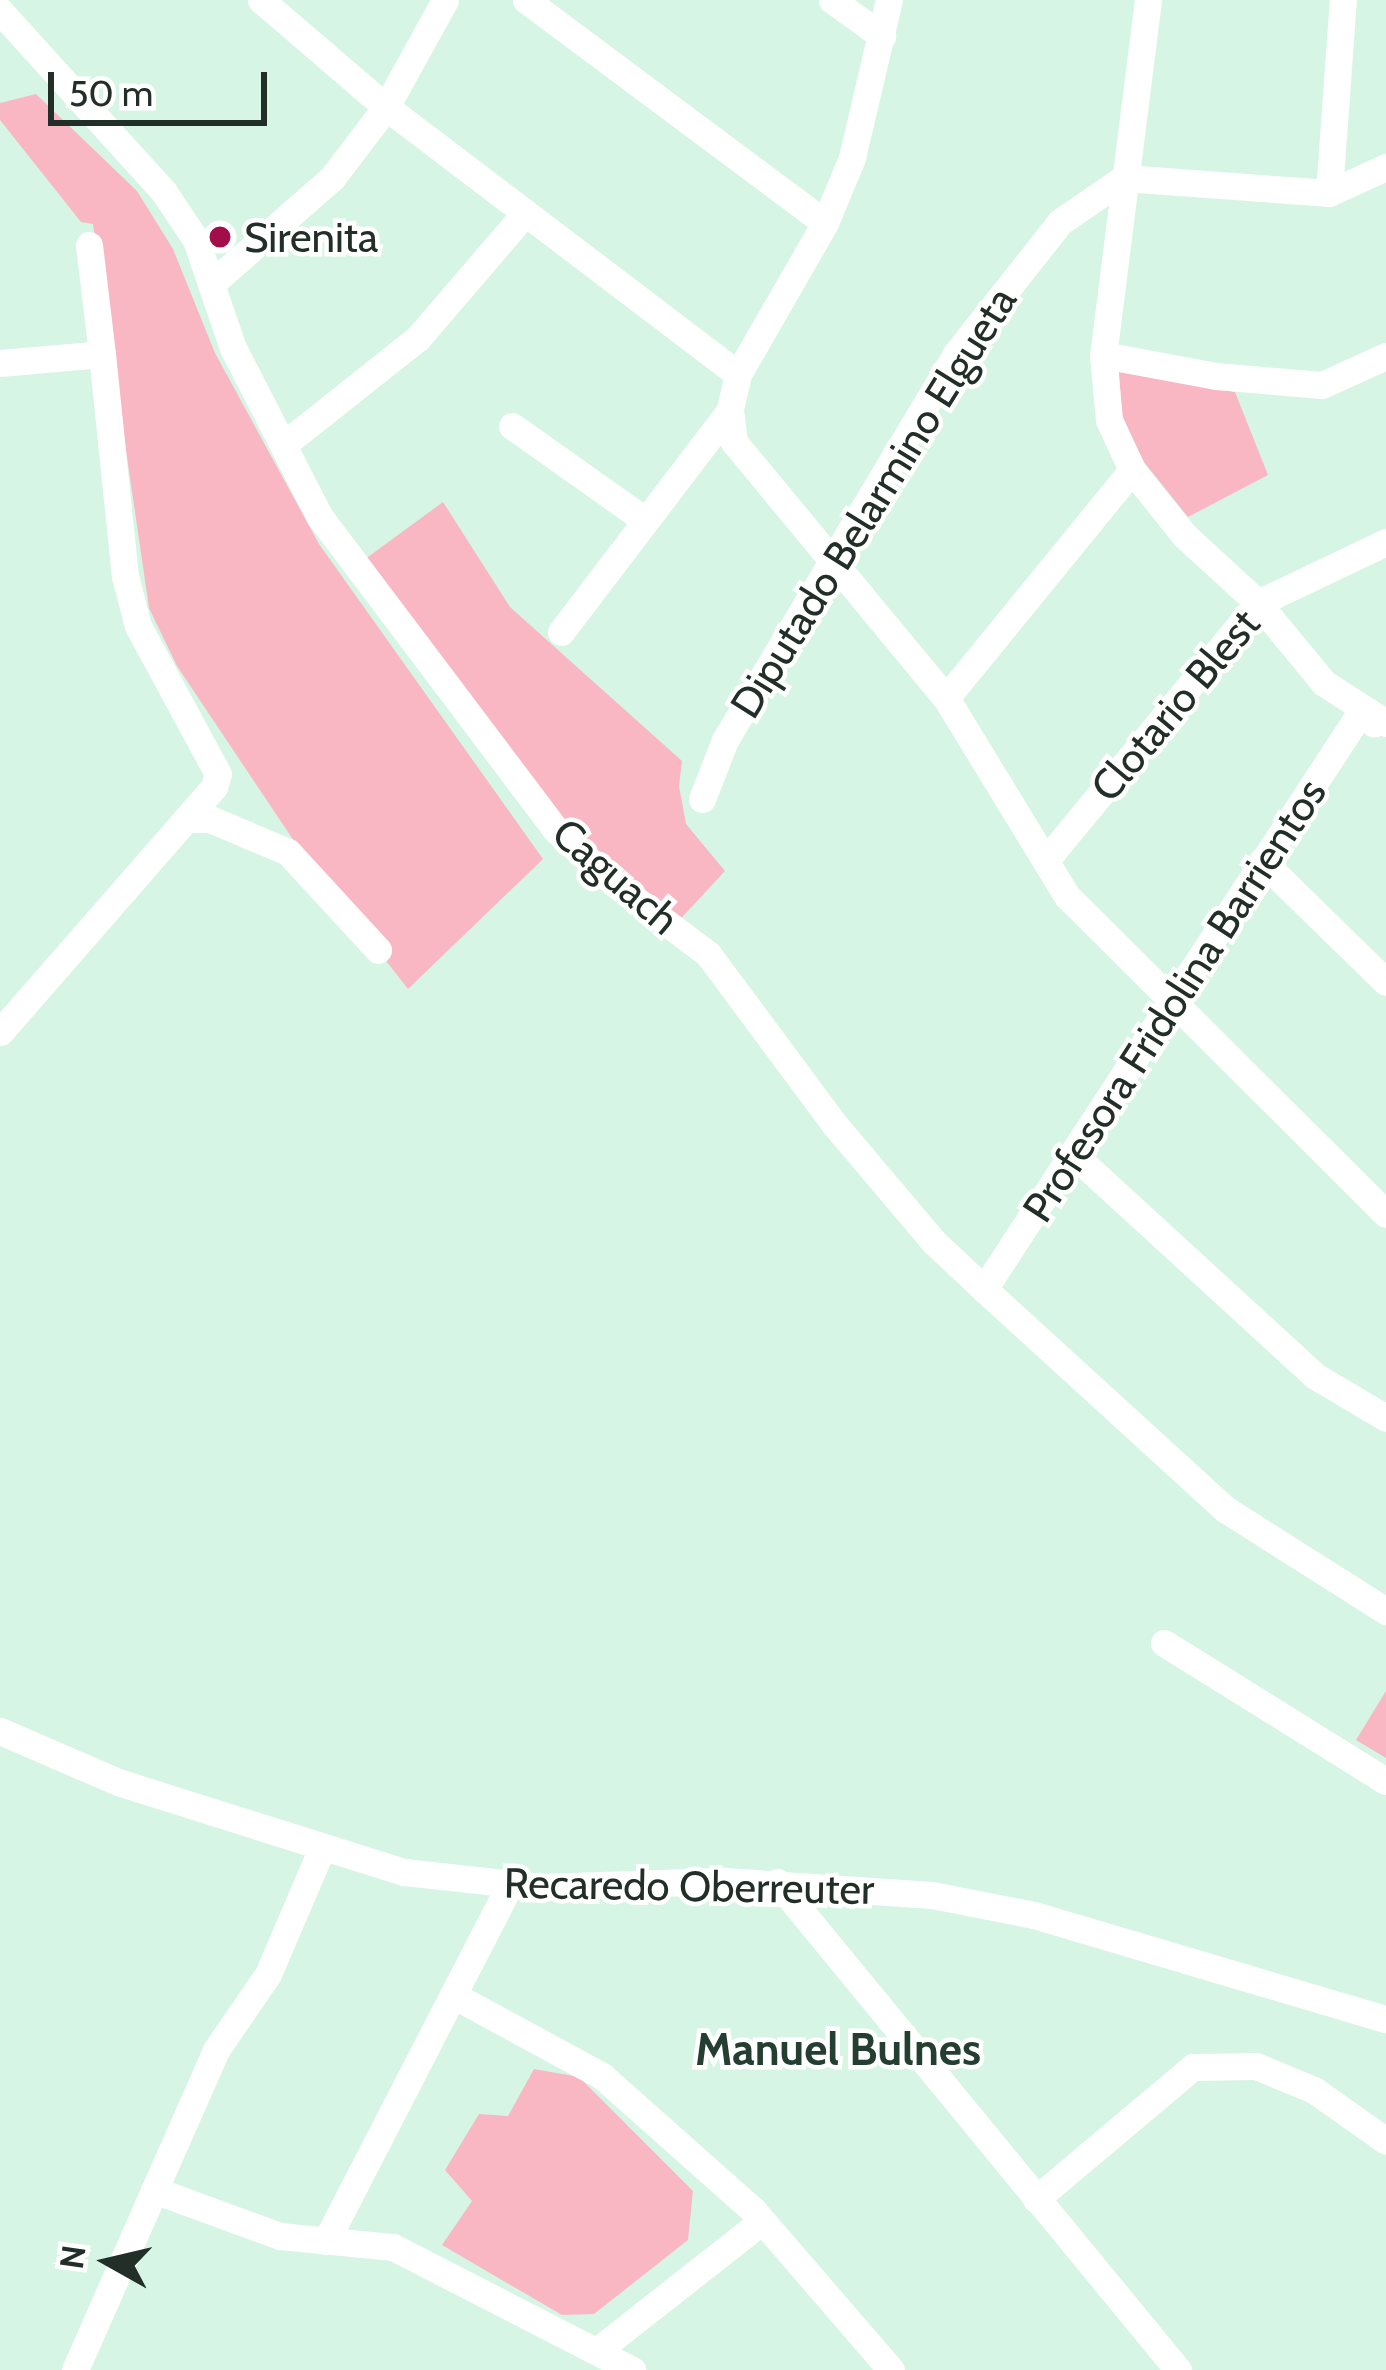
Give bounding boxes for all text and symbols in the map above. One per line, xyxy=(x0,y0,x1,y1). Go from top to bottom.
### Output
scale bar xyxy=(54,48,273,122)
text: 50 m xyxy=(69,71,153,115)
place label: Sirenita xyxy=(244,212,378,262)
marker: Sirenita xyxy=(207,224,233,250)
street label: Diputado Belarmino Elgueta xyxy=(720,277,1026,727)
street label: Clotario Blest xyxy=(1080,599,1270,811)
street label: Profesora Fridolina Barrientos xyxy=(1012,769,1336,1231)
street label: Caguach xyxy=(543,807,689,945)
street label: Recaredo Oberreuter xyxy=(503,1858,875,1914)
district label: Manuel Bulnes xyxy=(695,2023,981,2077)
north arrow xyxy=(48,2202,168,2322)
text: N xyxy=(51,2243,94,2271)

